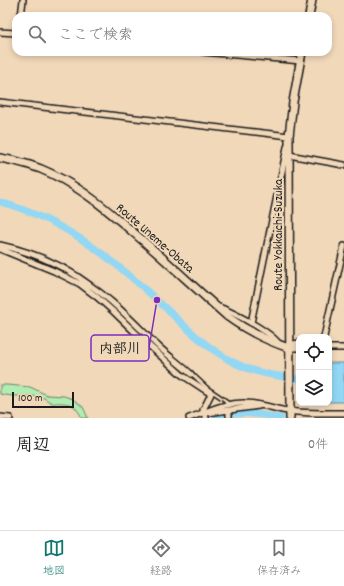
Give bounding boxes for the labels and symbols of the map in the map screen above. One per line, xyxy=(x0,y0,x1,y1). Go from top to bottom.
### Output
street label: Route Yokkaichi-Suzuka xyxy=(270,178,289,291)
street label: Route Uneme-Obata xyxy=(111,199,198,279)
callout: 内部川 xyxy=(91,335,149,361)
text: 内部川 xyxy=(99,340,141,360)
scale bar xyxy=(12,390,74,409)

